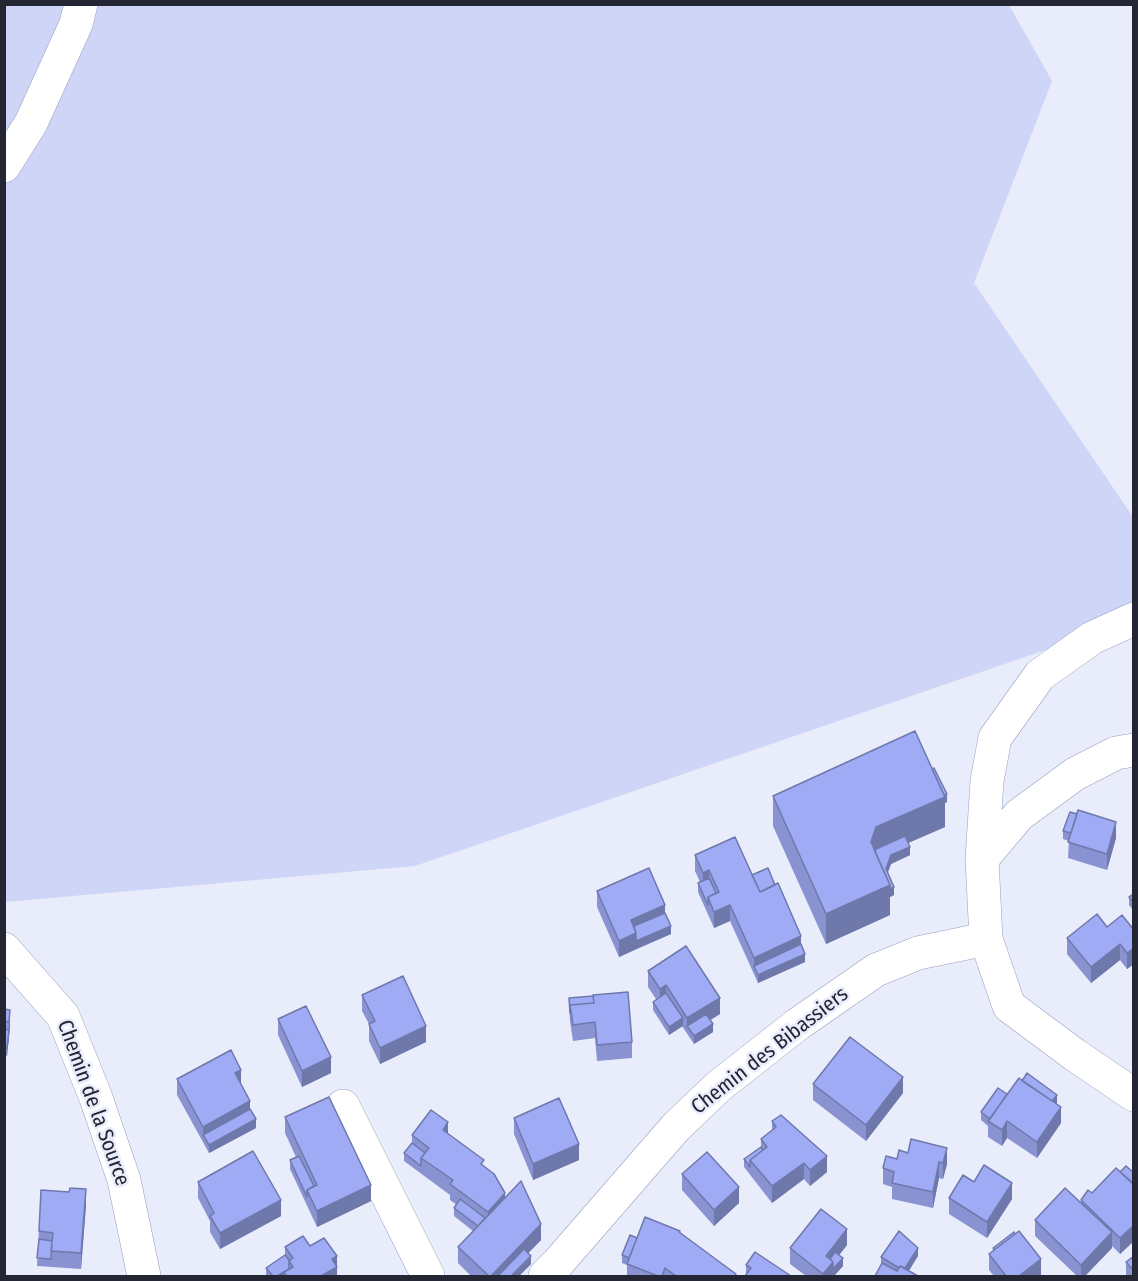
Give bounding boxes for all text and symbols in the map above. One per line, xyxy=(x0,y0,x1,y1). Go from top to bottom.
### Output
street label: Chemin des Bibassiers xyxy=(687,982,853,1120)
street label: Chemin de la Source xyxy=(51,1017,135,1189)

